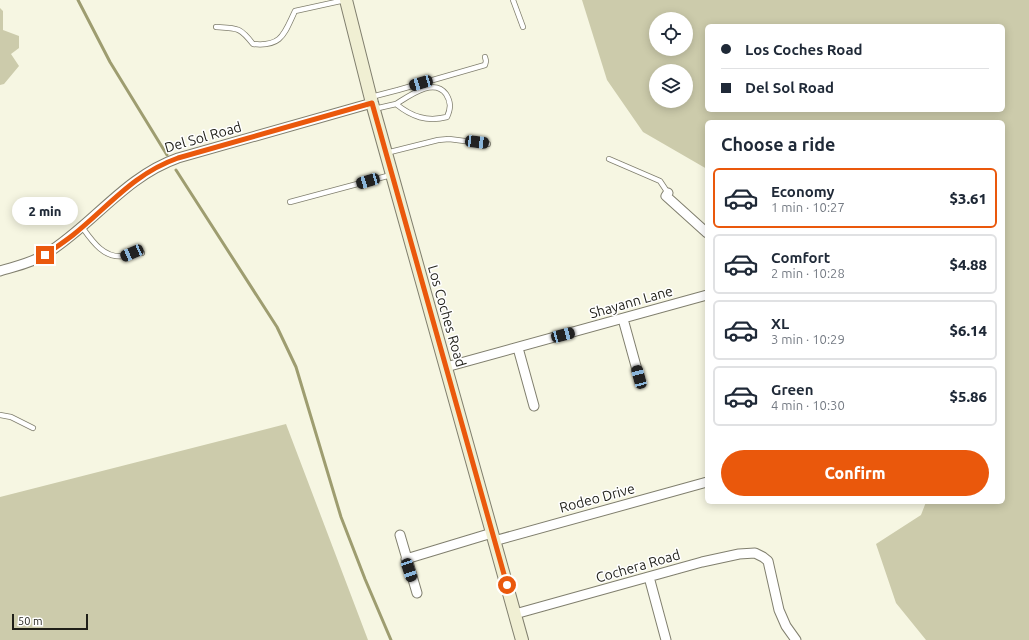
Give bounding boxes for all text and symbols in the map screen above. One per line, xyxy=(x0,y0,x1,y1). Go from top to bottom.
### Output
map controls xyxy=(649,12,693,108)
button: locate xyxy=(649,12,693,56)
text: Los Coches Road xyxy=(745,41,863,58)
button: layers xyxy=(649,64,693,108)
car xyxy=(408,74,434,92)
text: Del Sol Road xyxy=(745,79,834,96)
street label: Del Sol Road xyxy=(163,118,243,156)
text: Choose a ride xyxy=(721,134,835,154)
car xyxy=(464,135,490,149)
car xyxy=(355,172,381,190)
icon: car xyxy=(723,180,759,216)
text: Economy xyxy=(771,183,835,200)
text: $3.61 xyxy=(949,190,987,207)
callout: 2 min xyxy=(12,197,78,225)
text: 1 min · 10:27 xyxy=(771,200,845,214)
text: 2 min xyxy=(28,204,62,218)
car xyxy=(119,243,145,263)
route end xyxy=(36,246,54,264)
icon: car xyxy=(723,246,759,282)
text: Comfort xyxy=(771,249,830,266)
text: $4.88 xyxy=(949,256,987,273)
street label: Los Coches Road xyxy=(425,263,469,369)
text: 2 min · 10:28 xyxy=(771,266,845,280)
street label: Shayann Lane xyxy=(588,282,674,322)
icon: car xyxy=(723,312,759,348)
text: XL xyxy=(771,315,789,332)
text: $6.14 xyxy=(949,322,987,339)
car xyxy=(550,326,576,344)
text: 3 min · 10:29 xyxy=(771,332,845,346)
car xyxy=(630,364,648,390)
icon: car xyxy=(723,378,759,414)
text: Green xyxy=(771,381,813,398)
text: $5.86 xyxy=(949,388,987,405)
text: 4 min · 10:30 xyxy=(771,398,845,412)
button: Confirm xyxy=(721,450,989,496)
street label: Rodeo Drive xyxy=(558,480,636,516)
street label: Cochera Road xyxy=(594,546,682,586)
car xyxy=(400,557,418,583)
route start xyxy=(498,576,516,594)
scale bar xyxy=(12,612,88,631)
text: 50 m xyxy=(18,615,42,627)

